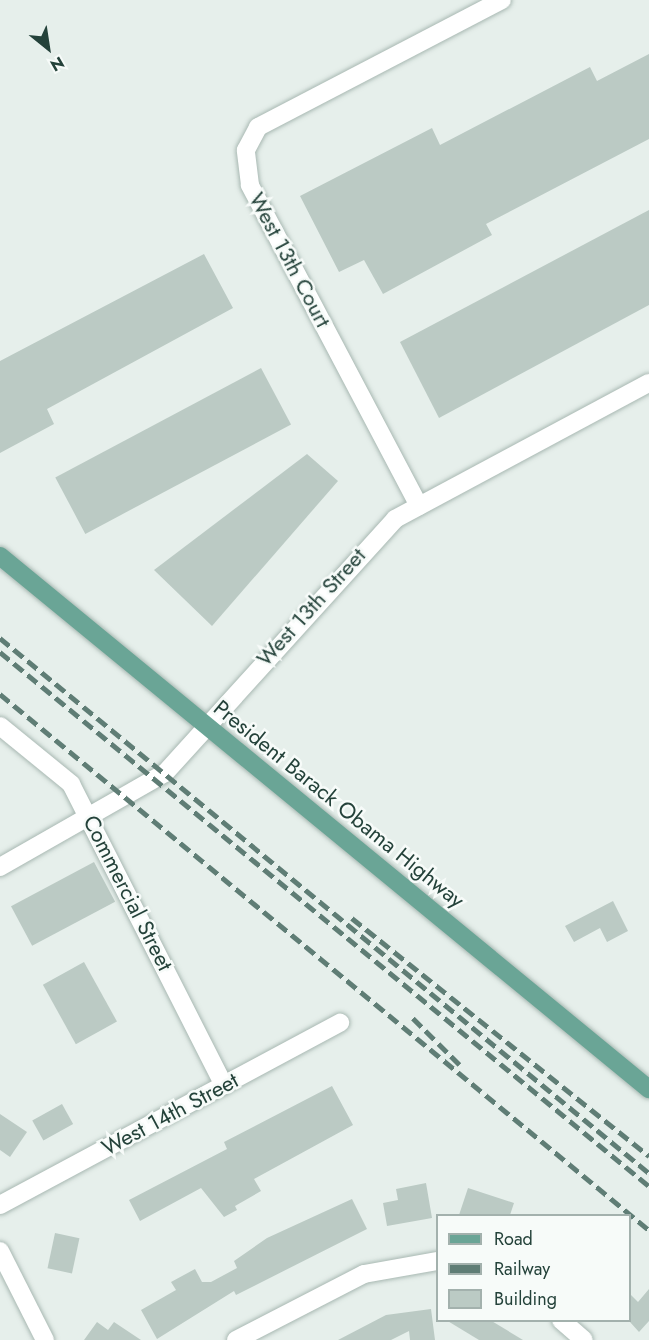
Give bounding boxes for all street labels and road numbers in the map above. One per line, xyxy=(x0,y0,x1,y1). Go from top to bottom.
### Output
street label: West 13th Court xyxy=(243,188,337,332)
street label: West 13th Street xyxy=(251,542,371,672)
street label: President Barack Obama Highway xyxy=(208,695,470,913)
street label: Commercial Street xyxy=(77,811,179,975)
street label: West 14th Street xyxy=(97,1067,243,1161)

